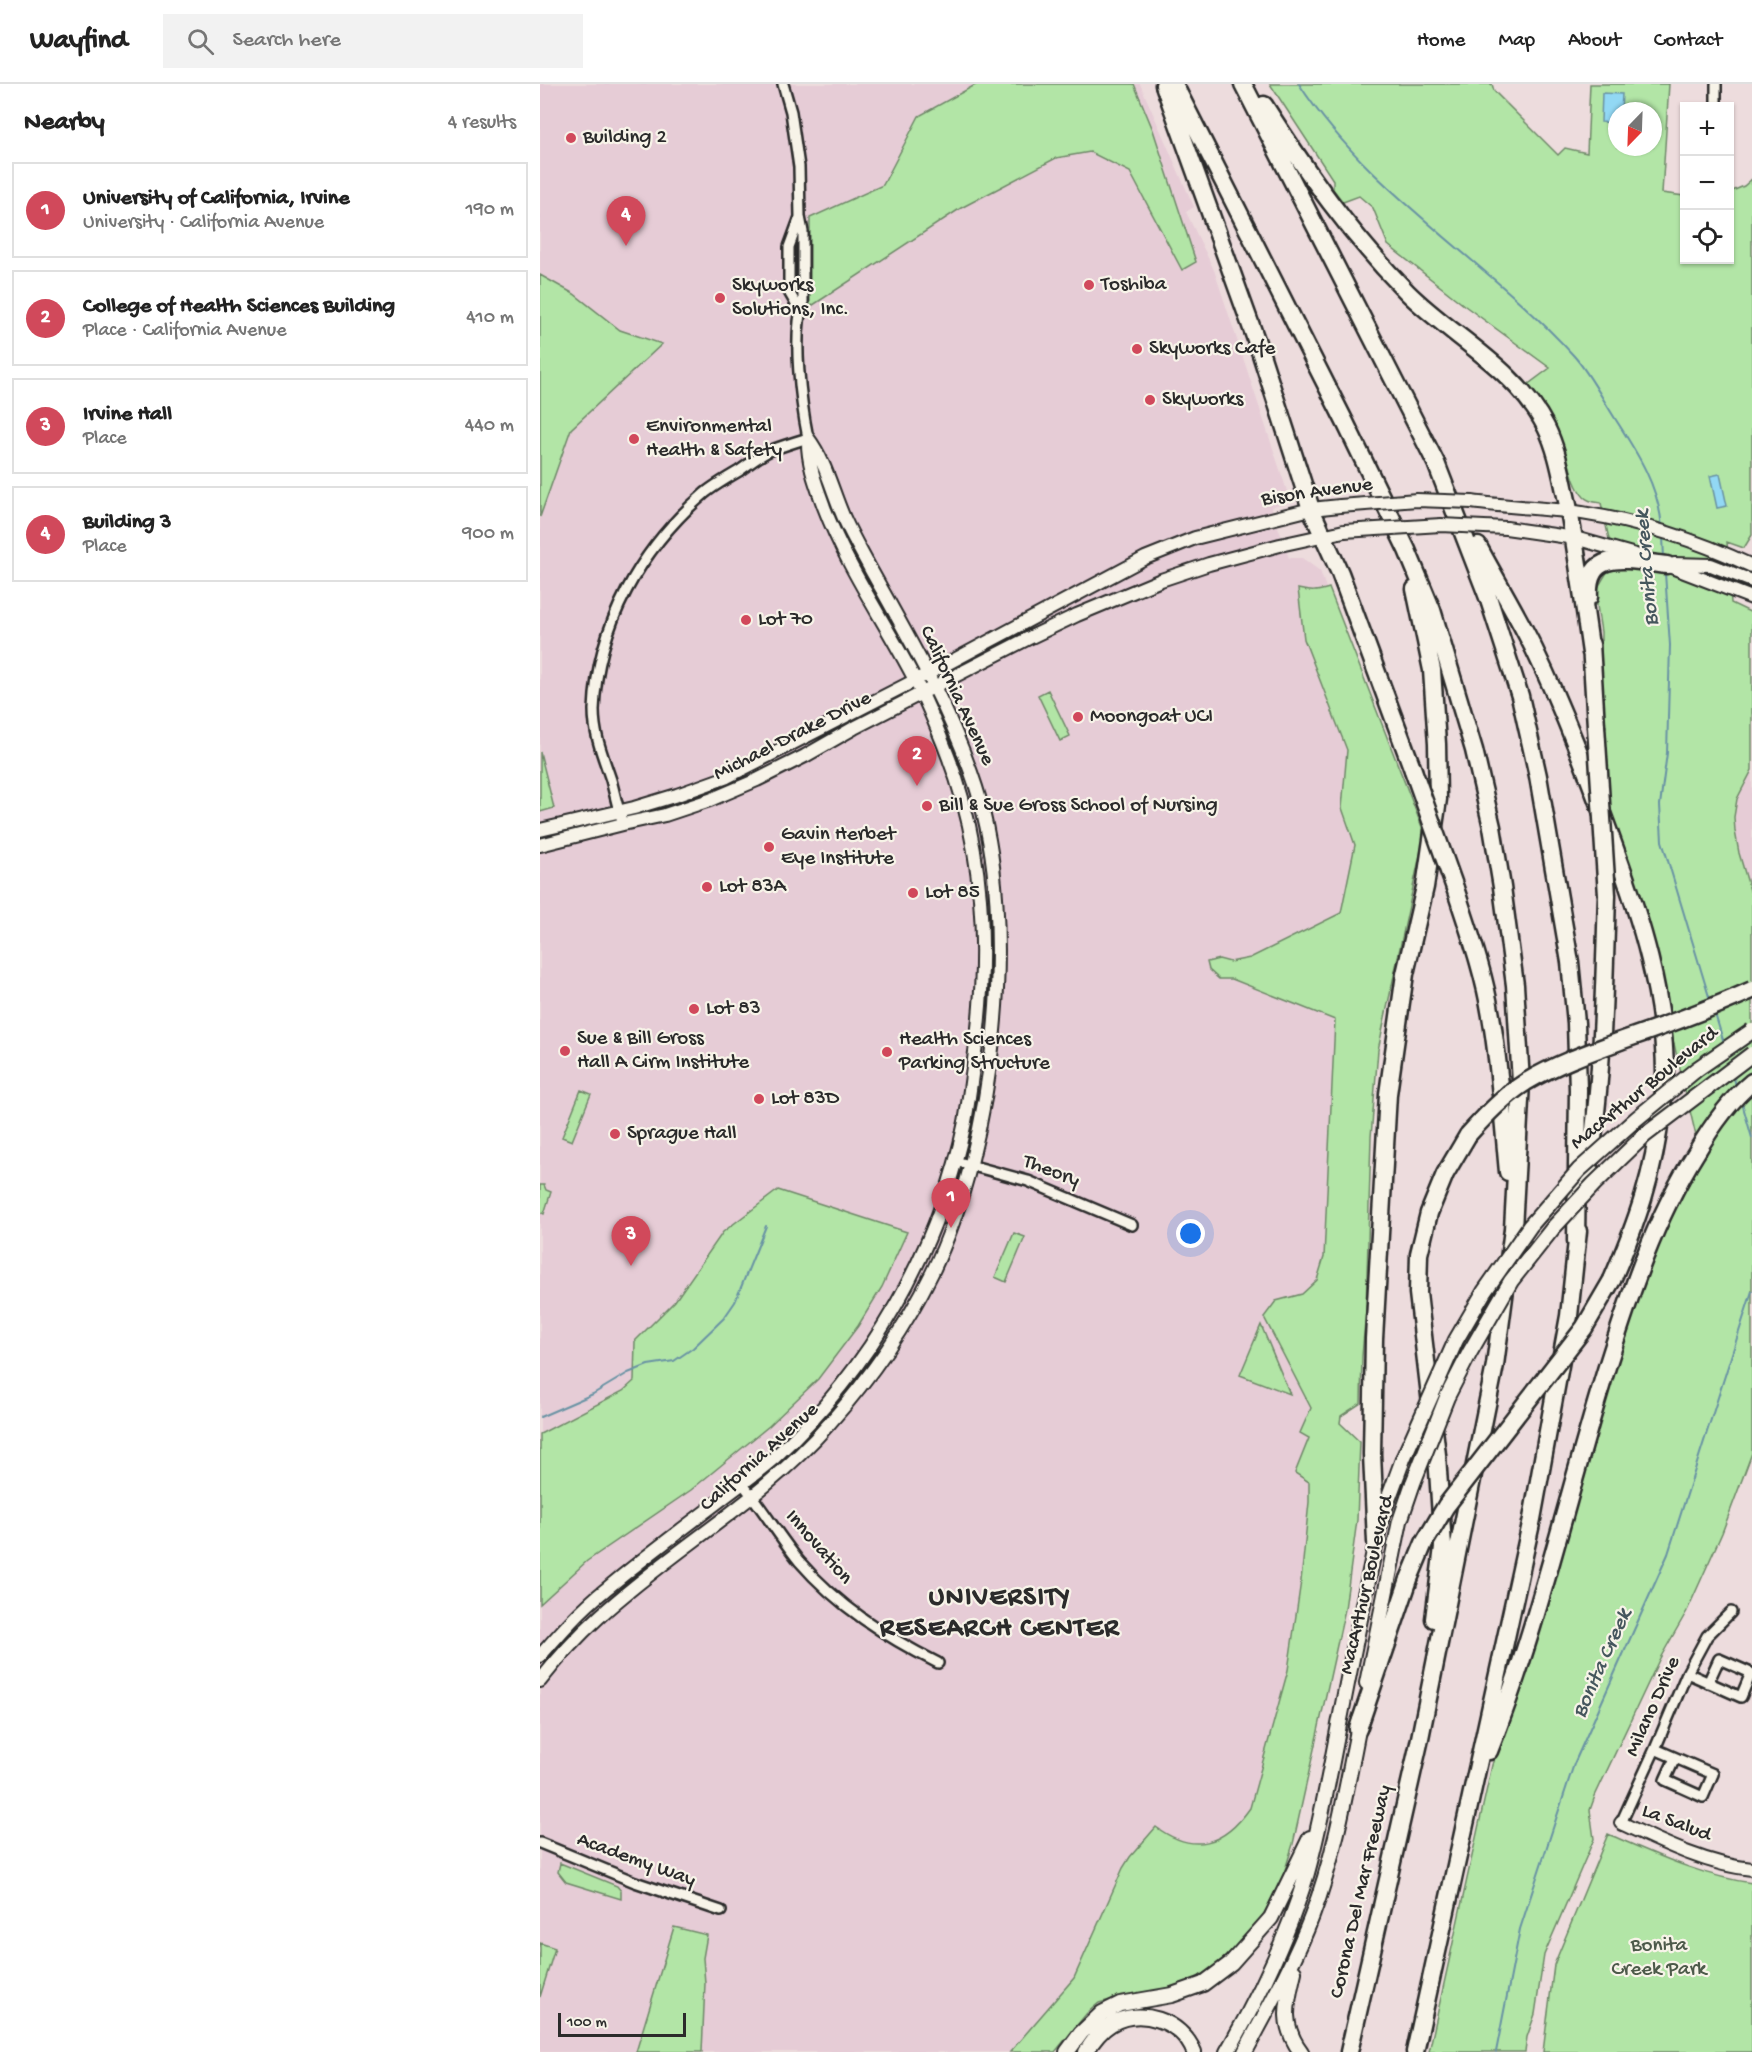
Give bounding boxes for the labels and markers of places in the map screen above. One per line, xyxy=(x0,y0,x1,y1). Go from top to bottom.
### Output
place label: Building 2 xyxy=(582,126,667,151)
marker: Building 2 xyxy=(564,131,578,145)
pin: 4 xyxy=(606,196,646,246)
place label: Toshiba xyxy=(1100,273,1168,298)
place label: Skyworks Solutions, Inc. xyxy=(732,274,849,323)
marker: Toshiba xyxy=(1082,278,1096,292)
marker: Skyworks Solutions, Inc. xyxy=(713,291,727,305)
place label: Skyworks Cafe xyxy=(1149,337,1277,362)
marker: Skyworks Cafe xyxy=(1130,342,1144,356)
place label: Skyworks xyxy=(1162,388,1244,413)
marker: Skyworks xyxy=(1143,393,1157,407)
place label: Environmental Health & Safety xyxy=(646,415,782,464)
marker: Environmental Health & Safety xyxy=(627,432,641,446)
place label: Lot 70 xyxy=(758,608,813,633)
marker: Lot 70 xyxy=(739,613,753,627)
place label: Moongoat UCI xyxy=(1090,705,1213,730)
marker: Moongoat UCI xyxy=(1071,710,1085,724)
pin: 2 xyxy=(898,736,937,786)
place label: Bill & Sue Gross School of Nursing xyxy=(938,794,1218,819)
marker: Bill & Sue Gross School of Nursing xyxy=(920,799,934,813)
place label: Gavin Herbet Eye Institute xyxy=(781,823,898,872)
marker: Gavin Herbet Eye Institute xyxy=(762,840,776,854)
place label: Lot 83A xyxy=(719,875,788,900)
marker: Lot 83A xyxy=(700,880,714,894)
place label: Lot 85 xyxy=(925,881,980,906)
marker: Lot 85 xyxy=(906,886,920,900)
place label: Lot 83 xyxy=(706,997,761,1022)
marker: Lot 83 xyxy=(687,1002,701,1016)
place label: Sue & Bill Gross Hall A Cirm Institute xyxy=(577,1027,750,1076)
place label: Health Sciences Parking Structure xyxy=(898,1028,1051,1077)
marker: Sue & Bill Gross Hall A Cirm Institute xyxy=(558,1044,572,1058)
marker: Health Sciences Parking Structure xyxy=(880,1045,894,1059)
place label: Lot 83D xyxy=(771,1087,840,1112)
marker: Lot 83D xyxy=(752,1092,766,1106)
place label: Sprague Hall xyxy=(627,1122,737,1147)
marker: Sprague Hall xyxy=(608,1127,622,1141)
pin: 1 xyxy=(932,1178,970,1228)
pin: 3 xyxy=(612,1216,650,1266)

